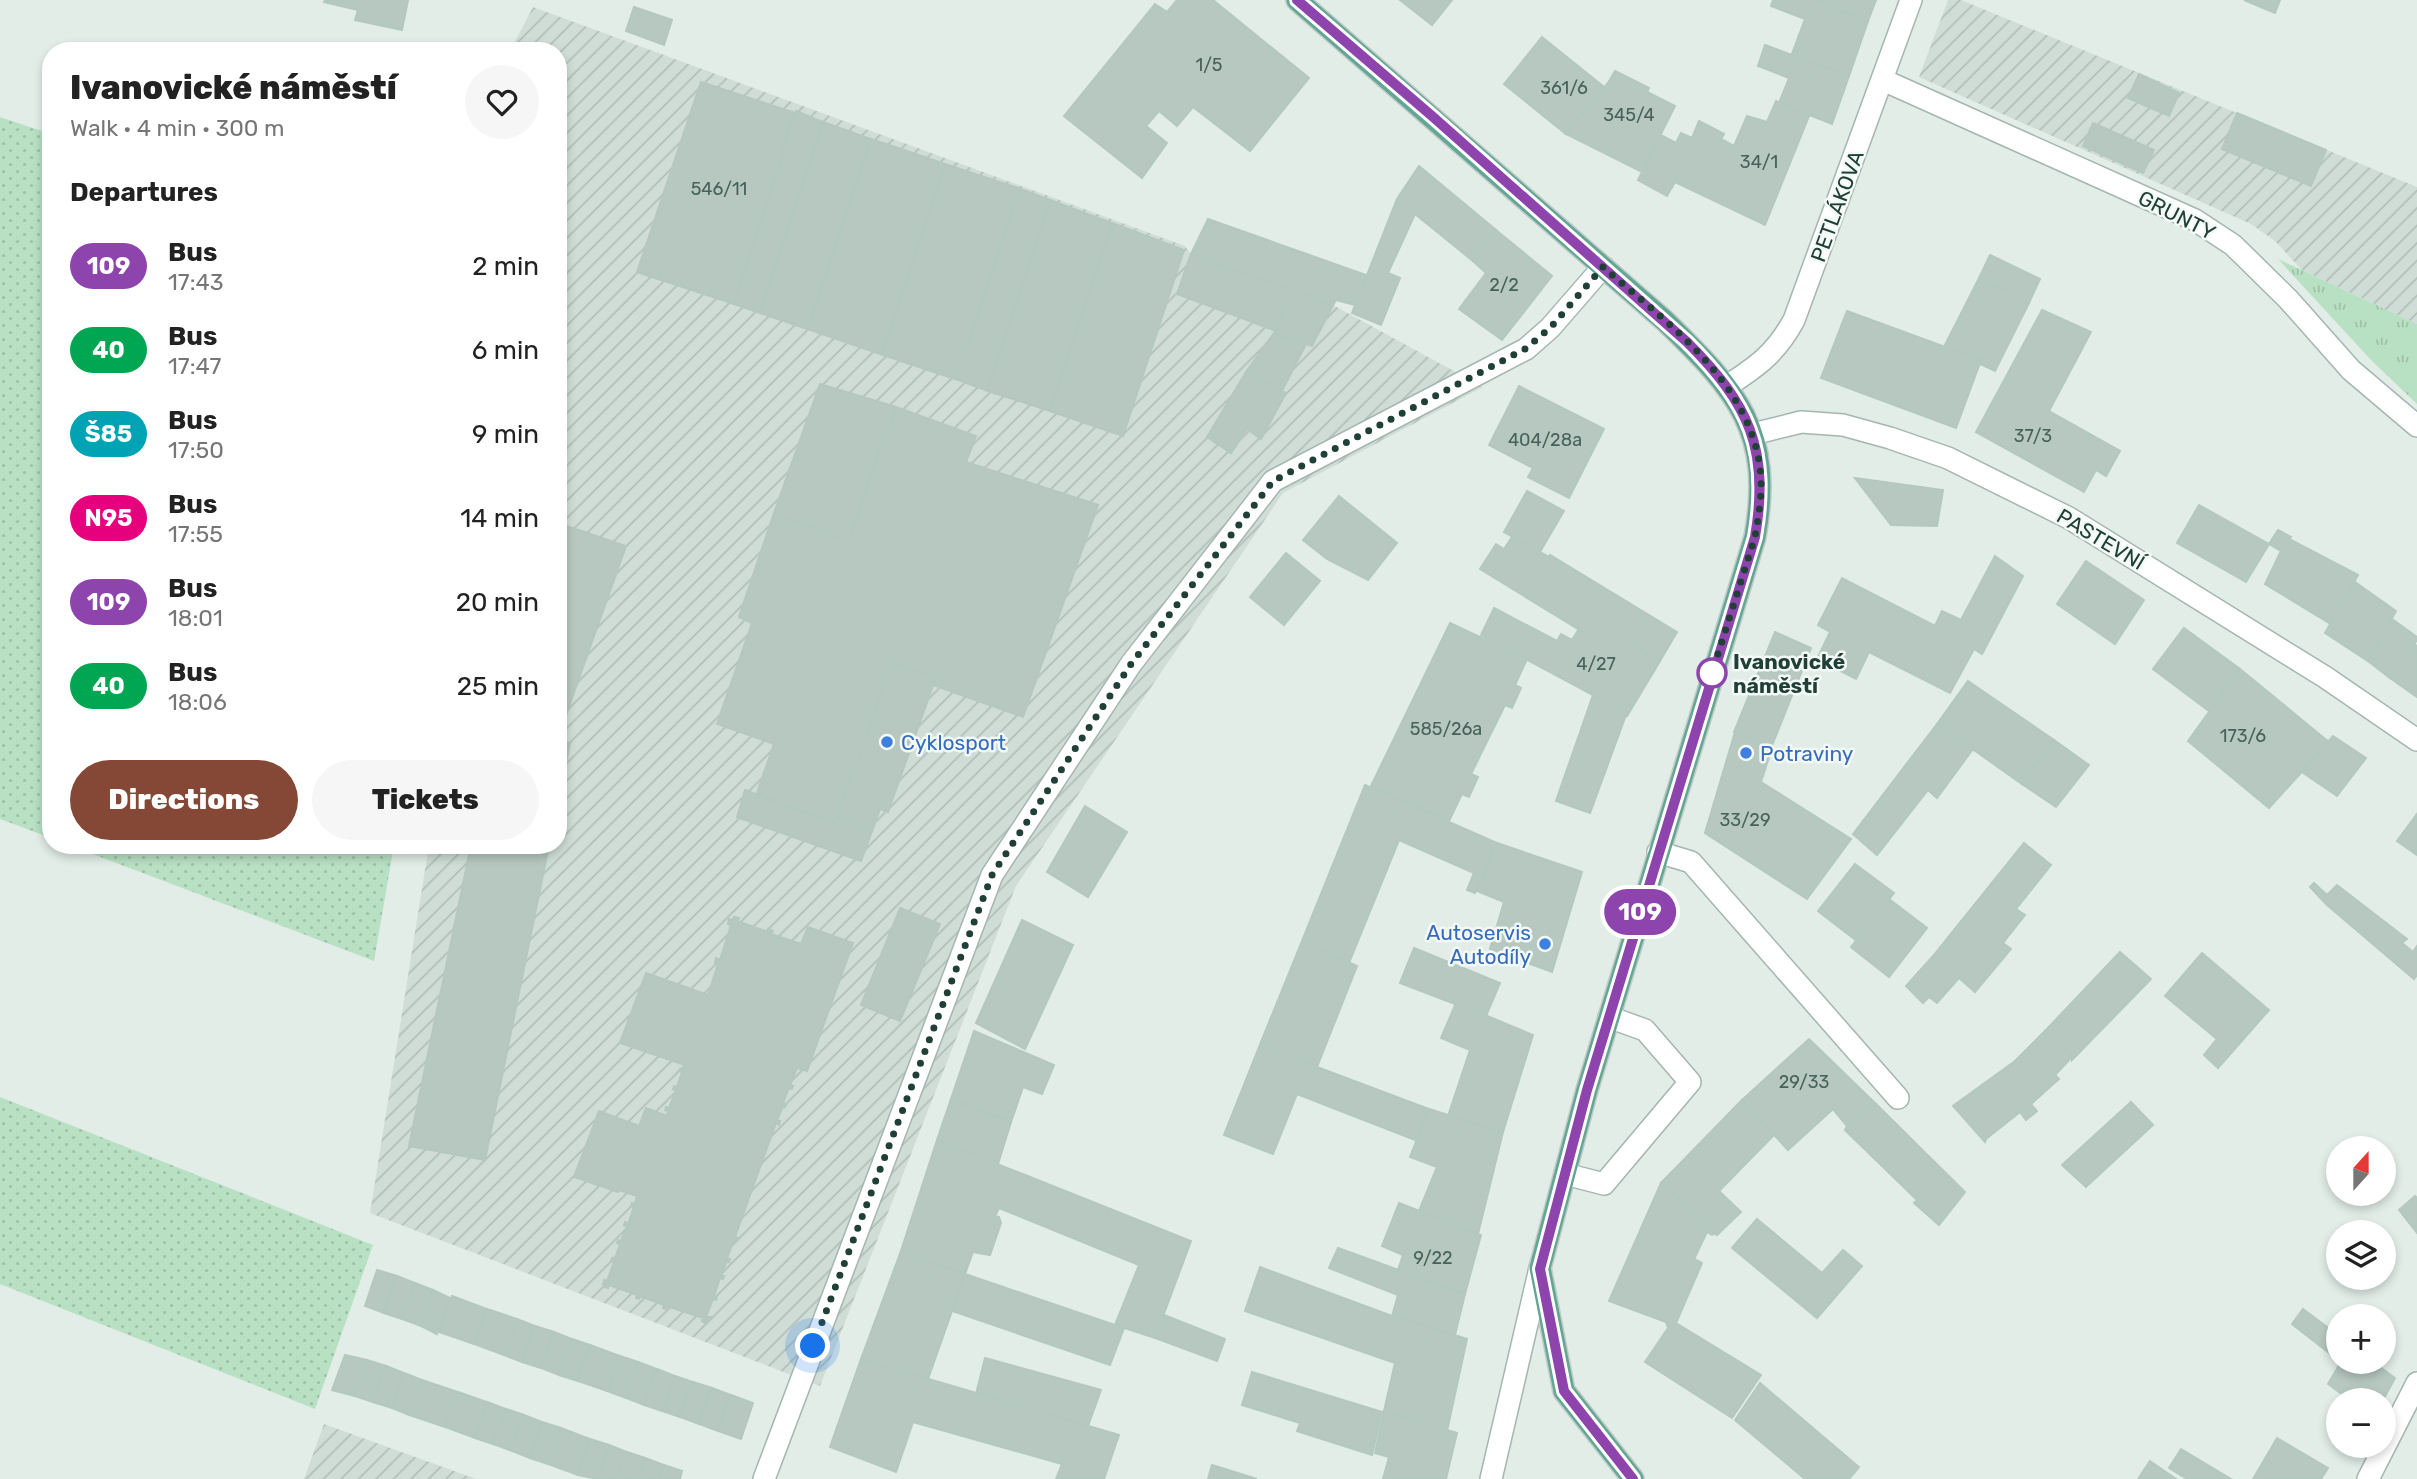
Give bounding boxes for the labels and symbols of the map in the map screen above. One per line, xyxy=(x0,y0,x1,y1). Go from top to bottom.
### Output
house number: 1/5 xyxy=(1196,54,1223,76)
house number: 361/6 xyxy=(1540,77,1588,99)
house number: 345/4 xyxy=(1603,104,1655,126)
street label: PETLÁKOVA xyxy=(1805,147,1869,265)
house number: 34/1 xyxy=(1740,151,1778,173)
house number: 546/11 xyxy=(691,178,747,200)
street label: GRUNTY xyxy=(2134,185,2220,245)
house number: 2/2 xyxy=(1489,274,1519,296)
house number: 37/3 xyxy=(2014,425,2052,447)
house number: 404/28a xyxy=(1508,429,1582,451)
street label: PASTEVNÍ xyxy=(2052,503,2151,576)
place label: Ivanovické náměstí xyxy=(1733,649,1845,698)
house number: 4/27 xyxy=(1576,653,1616,675)
marker: Ivanovické náměstí xyxy=(1697,658,1727,688)
house number: 585/26a xyxy=(1410,718,1482,740)
house number: 173/6 xyxy=(2220,725,2266,747)
place label: Cyklosport xyxy=(901,730,1006,755)
marker: Cyklosport xyxy=(879,734,895,750)
place label: Potraviny xyxy=(1760,741,1854,766)
marker: Potraviny xyxy=(1738,745,1754,761)
house number: 33/29 xyxy=(1719,809,1771,831)
line badge: 109 xyxy=(1600,889,1680,935)
place label: Autoservis Autodíly xyxy=(1426,920,1531,969)
marker: Autoservis Autodíly xyxy=(1537,936,1553,952)
house number: 29/33 xyxy=(1779,1071,1829,1093)
north arrow xyxy=(2326,1136,2396,1206)
house number: 9/22 xyxy=(1413,1247,1453,1269)
your location xyxy=(795,1328,830,1363)

